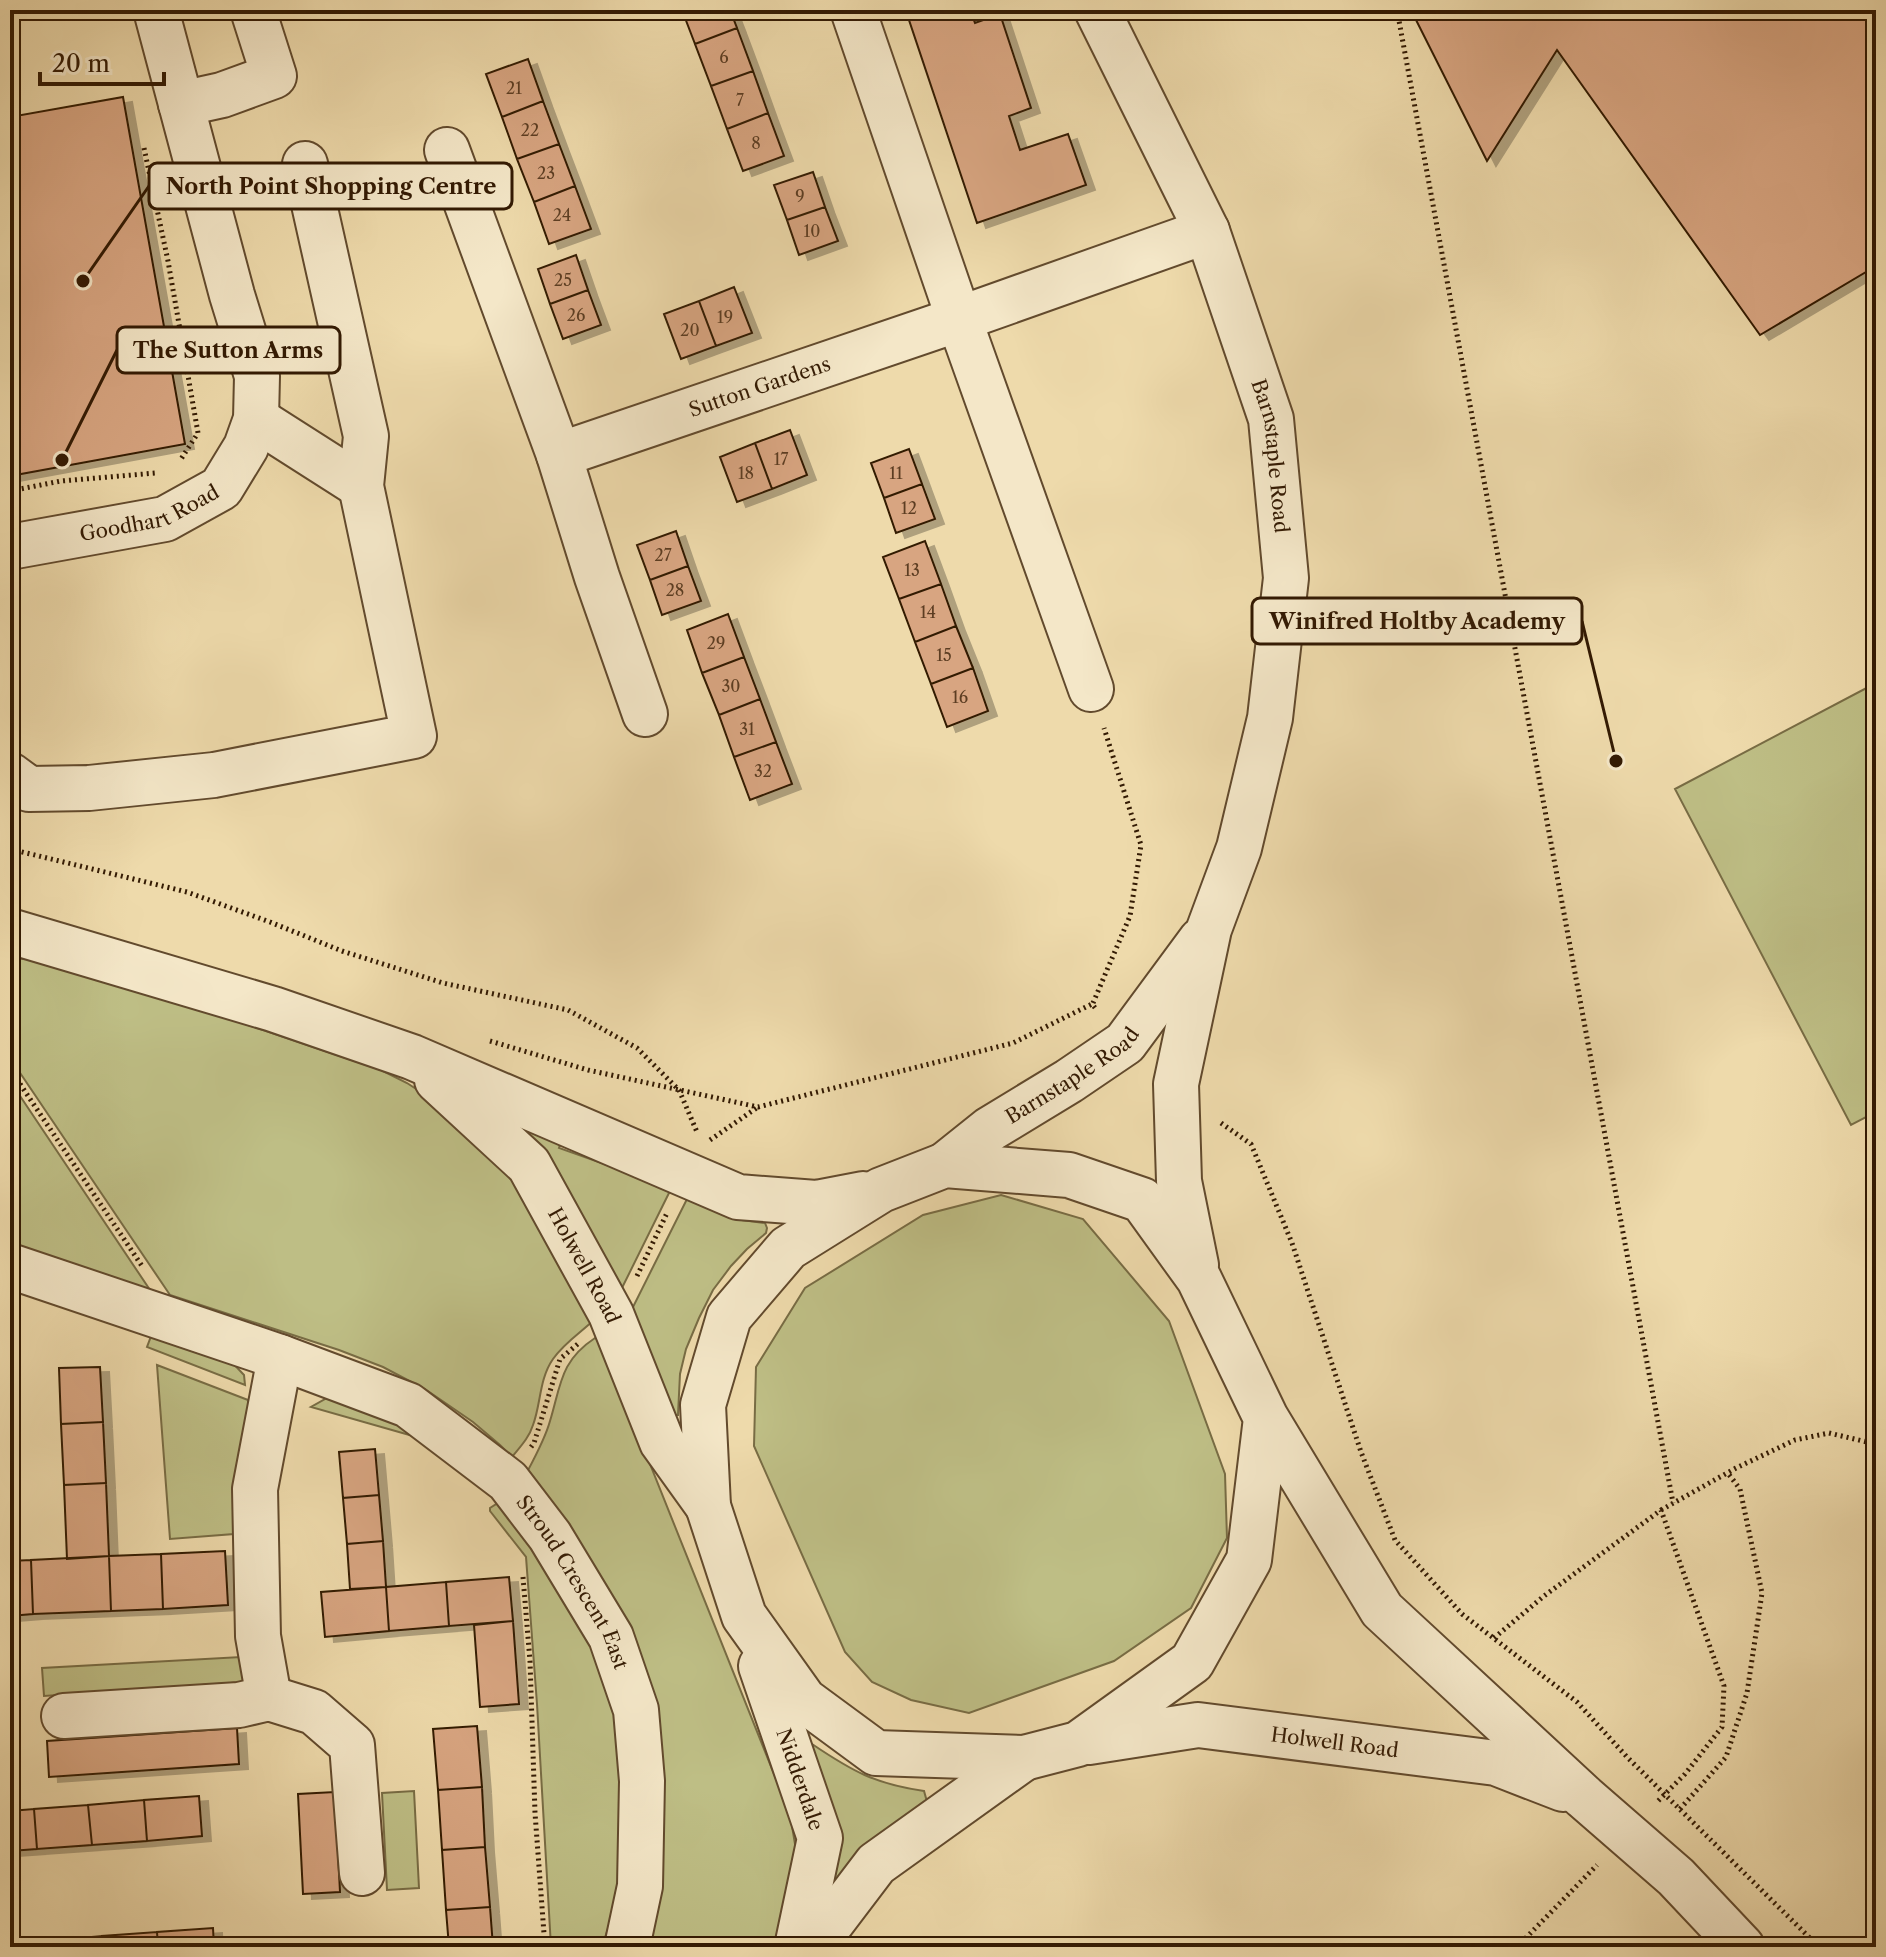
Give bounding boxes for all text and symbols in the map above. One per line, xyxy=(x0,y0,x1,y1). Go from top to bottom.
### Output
scale bar xyxy=(40,36,164,86)
house number: 6 xyxy=(719,47,729,67)
text: 20 m xyxy=(52,49,110,78)
house number: 21 xyxy=(506,78,522,98)
house number: 7 xyxy=(736,90,744,110)
house number: 22 xyxy=(521,120,539,140)
house number: 8 xyxy=(751,133,761,153)
callout: North Point Shopping Centre xyxy=(149,163,512,209)
house number: 23 xyxy=(537,163,555,183)
text: North Point Shopping Centre xyxy=(166,173,496,200)
house number: 9 xyxy=(795,186,805,206)
house number: 24 xyxy=(553,205,571,225)
house number: 10 xyxy=(804,221,820,241)
house number: 25 xyxy=(554,270,572,290)
house number: 26 xyxy=(567,305,585,325)
house number: 19 xyxy=(717,307,733,327)
house number: 20 xyxy=(680,320,700,340)
callout: The Sutton Arms xyxy=(117,327,340,373)
text: The Sutton Arms xyxy=(133,337,323,364)
street label: Sutton Gardens xyxy=(686,352,834,422)
street label: Barnstaple Road xyxy=(1246,376,1294,534)
house number: 17 xyxy=(774,449,788,469)
house number: 18 xyxy=(738,463,754,483)
house number: 11 xyxy=(889,463,903,483)
street label: Goodhart Road xyxy=(78,480,223,546)
house number: 12 xyxy=(901,498,917,518)
house number: 27 xyxy=(654,545,672,565)
house number: 13 xyxy=(904,560,920,580)
house number: 28 xyxy=(666,580,684,600)
callout: Winifred Holtby Academy xyxy=(1252,598,1582,644)
house number: 14 xyxy=(920,602,936,622)
text: Winifred Holtby Academy xyxy=(1268,608,1565,635)
house number: 29 xyxy=(707,633,725,653)
house number: 15 xyxy=(936,645,952,665)
house number: 30 xyxy=(722,676,740,696)
house number: 16 xyxy=(952,687,968,707)
house number: 31 xyxy=(739,719,755,739)
house number: 32 xyxy=(754,761,772,781)
street label: Barnstaple Road xyxy=(1001,1023,1144,1129)
street label: Holwell Road xyxy=(543,1203,625,1327)
street label: Stroud Crescent East xyxy=(511,1490,633,1672)
street label: Holwell Road xyxy=(1269,1722,1400,1762)
street label: Nidderdale xyxy=(771,1725,829,1834)

